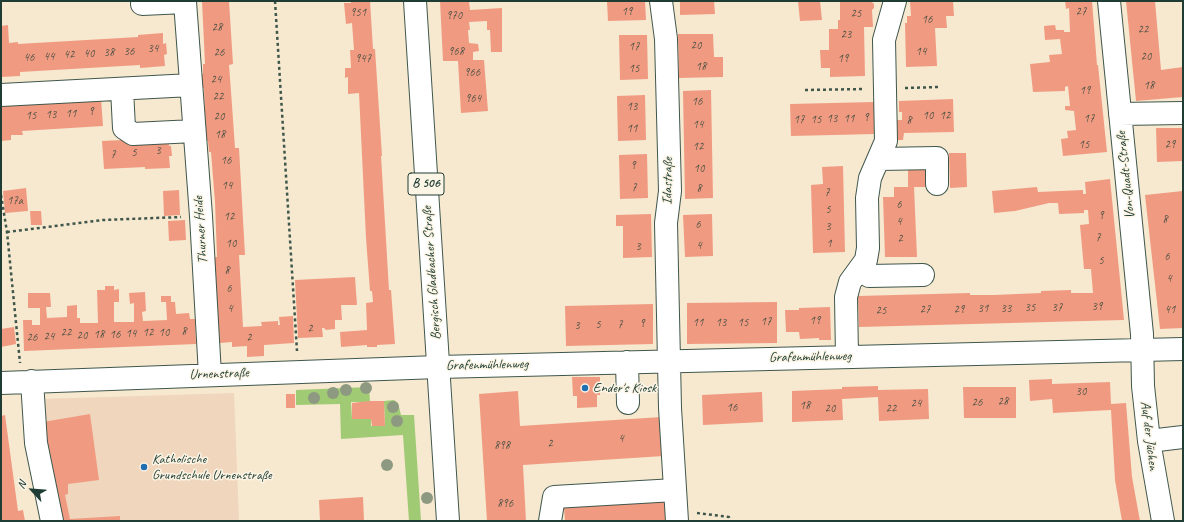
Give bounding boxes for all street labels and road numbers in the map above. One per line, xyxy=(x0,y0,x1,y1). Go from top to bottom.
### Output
street label: Von-Quadt-Straße xyxy=(1113,130,1139,220)
street label: Idastraße xyxy=(659,157,677,205)
road number: B 506 xyxy=(408,173,444,195)
street label: Thurner Heide xyxy=(190,196,212,264)
street label: Bergisch Gladbacher Straße xyxy=(419,206,445,340)
street label: Grafenmühlenweg xyxy=(769,348,851,366)
street label: Grafenmühlenweg xyxy=(446,356,528,374)
street label: Urnenstraße xyxy=(189,365,249,383)
street label: Auf der Jüchen xyxy=(1136,400,1162,472)

